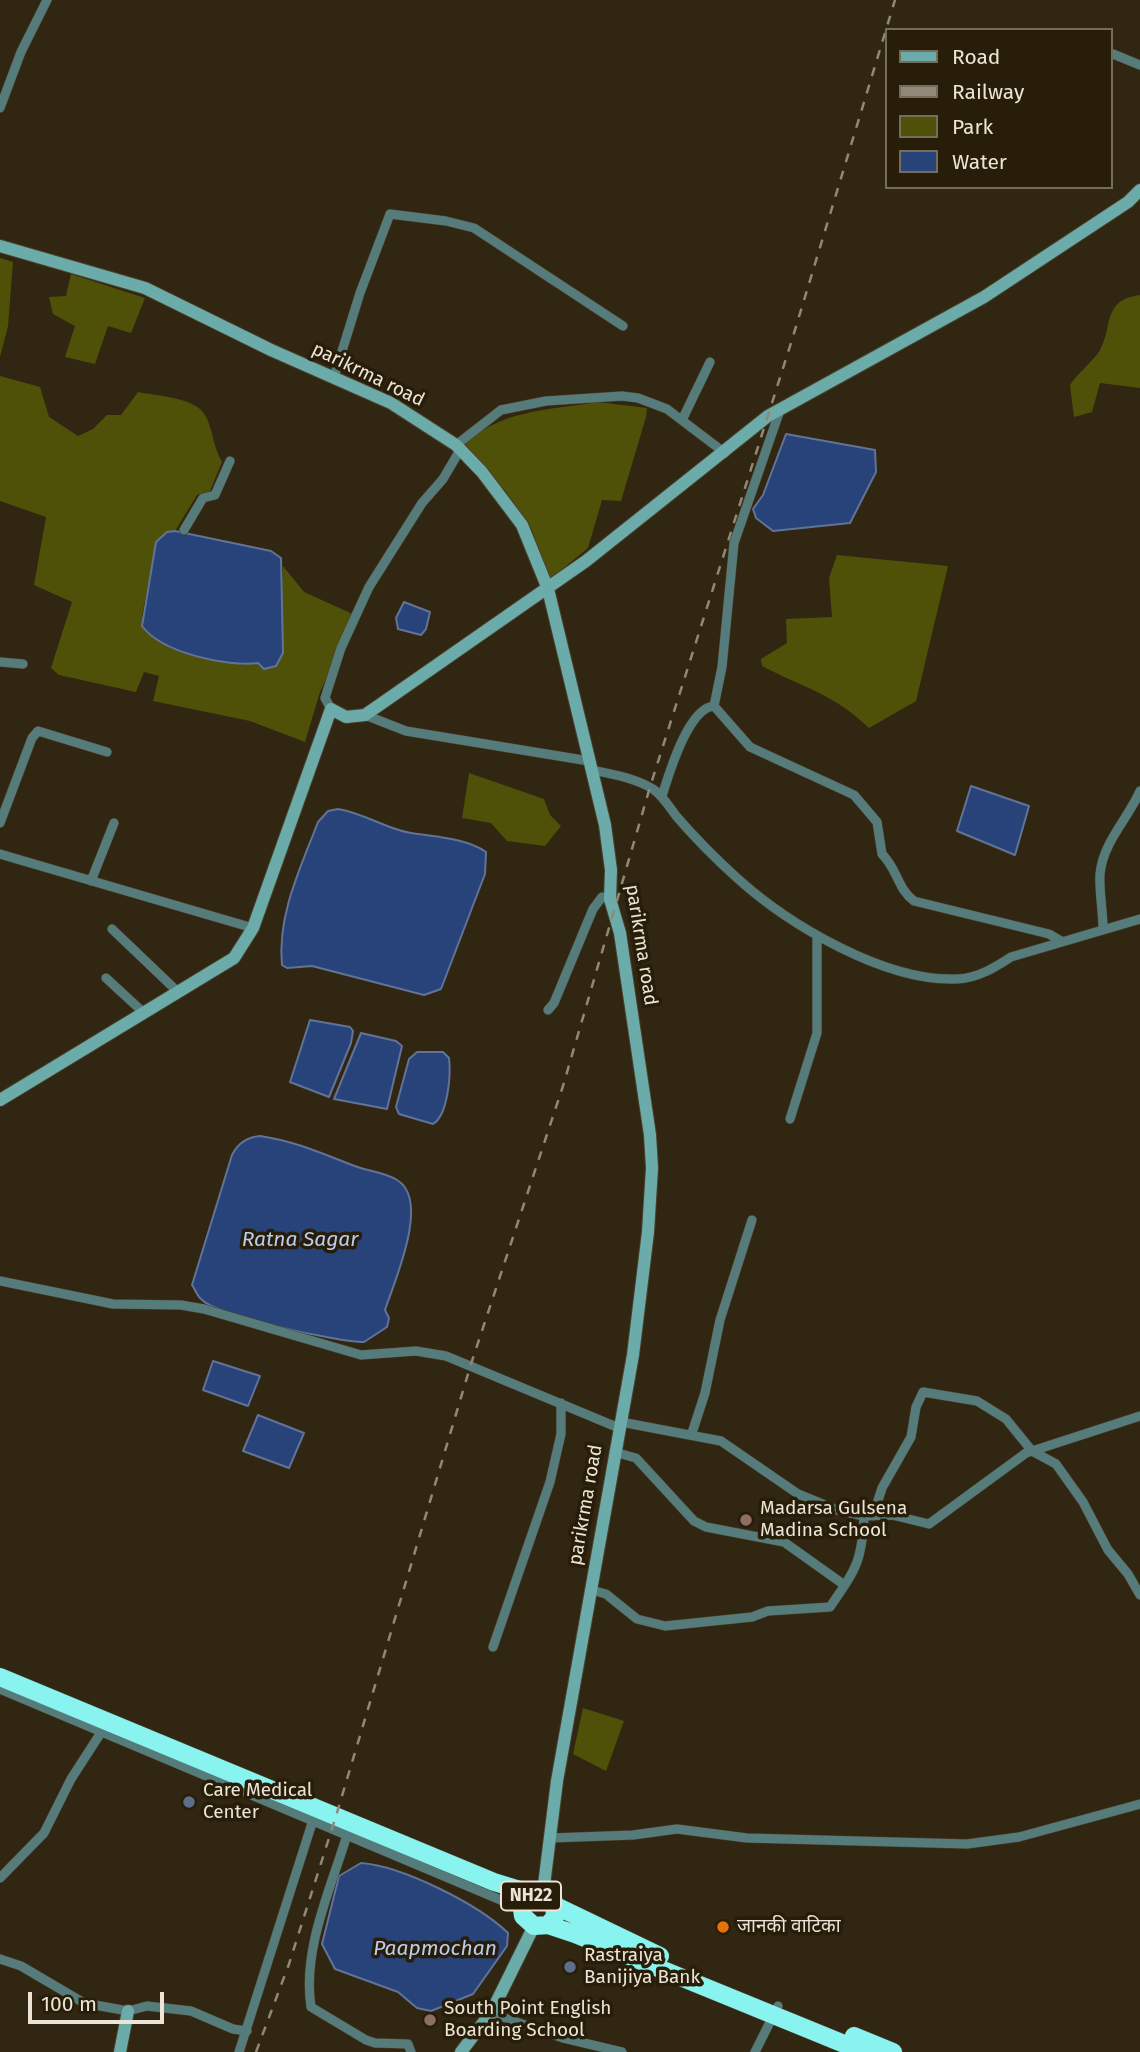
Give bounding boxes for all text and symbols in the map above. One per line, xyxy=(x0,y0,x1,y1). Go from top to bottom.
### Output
legend xyxy=(884,28,1112,189)
text: Road xyxy=(952,44,1000,70)
text: Railway xyxy=(952,79,1024,105)
text: Park xyxy=(952,114,993,140)
text: Water xyxy=(952,149,1007,175)
street label: parikrma road xyxy=(308,338,428,412)
street label: parikrma road xyxy=(620,883,662,1007)
water label: Ratna Sagar xyxy=(242,1227,358,1253)
street label: parikrma road xyxy=(564,1443,608,1567)
place label: Madarsa Gulsena Madina School xyxy=(760,1498,907,1542)
marker: Madarsa Gulsena Madina School xyxy=(738,1512,754,1528)
place label: Care Medical Center xyxy=(203,1780,312,1824)
marker: Care Medical Center xyxy=(181,1794,197,1810)
road number: NH22 xyxy=(501,1882,561,1910)
place label: जानकी वाटिका xyxy=(737,1916,841,1938)
marker: जानकी वाटिका xyxy=(715,1919,731,1935)
water label: Paapmochan xyxy=(373,1936,497,1962)
place label: Rastraiya Banijiya Bank xyxy=(584,1945,700,1989)
marker: Rastraiya Banijiya Bank xyxy=(562,1959,578,1975)
scale bar xyxy=(32,1979,168,2023)
text: 100 m xyxy=(41,1991,97,2017)
place label: South Point English Boarding School xyxy=(444,1998,611,2042)
marker: South Point English Boarding School xyxy=(422,2012,438,2028)

